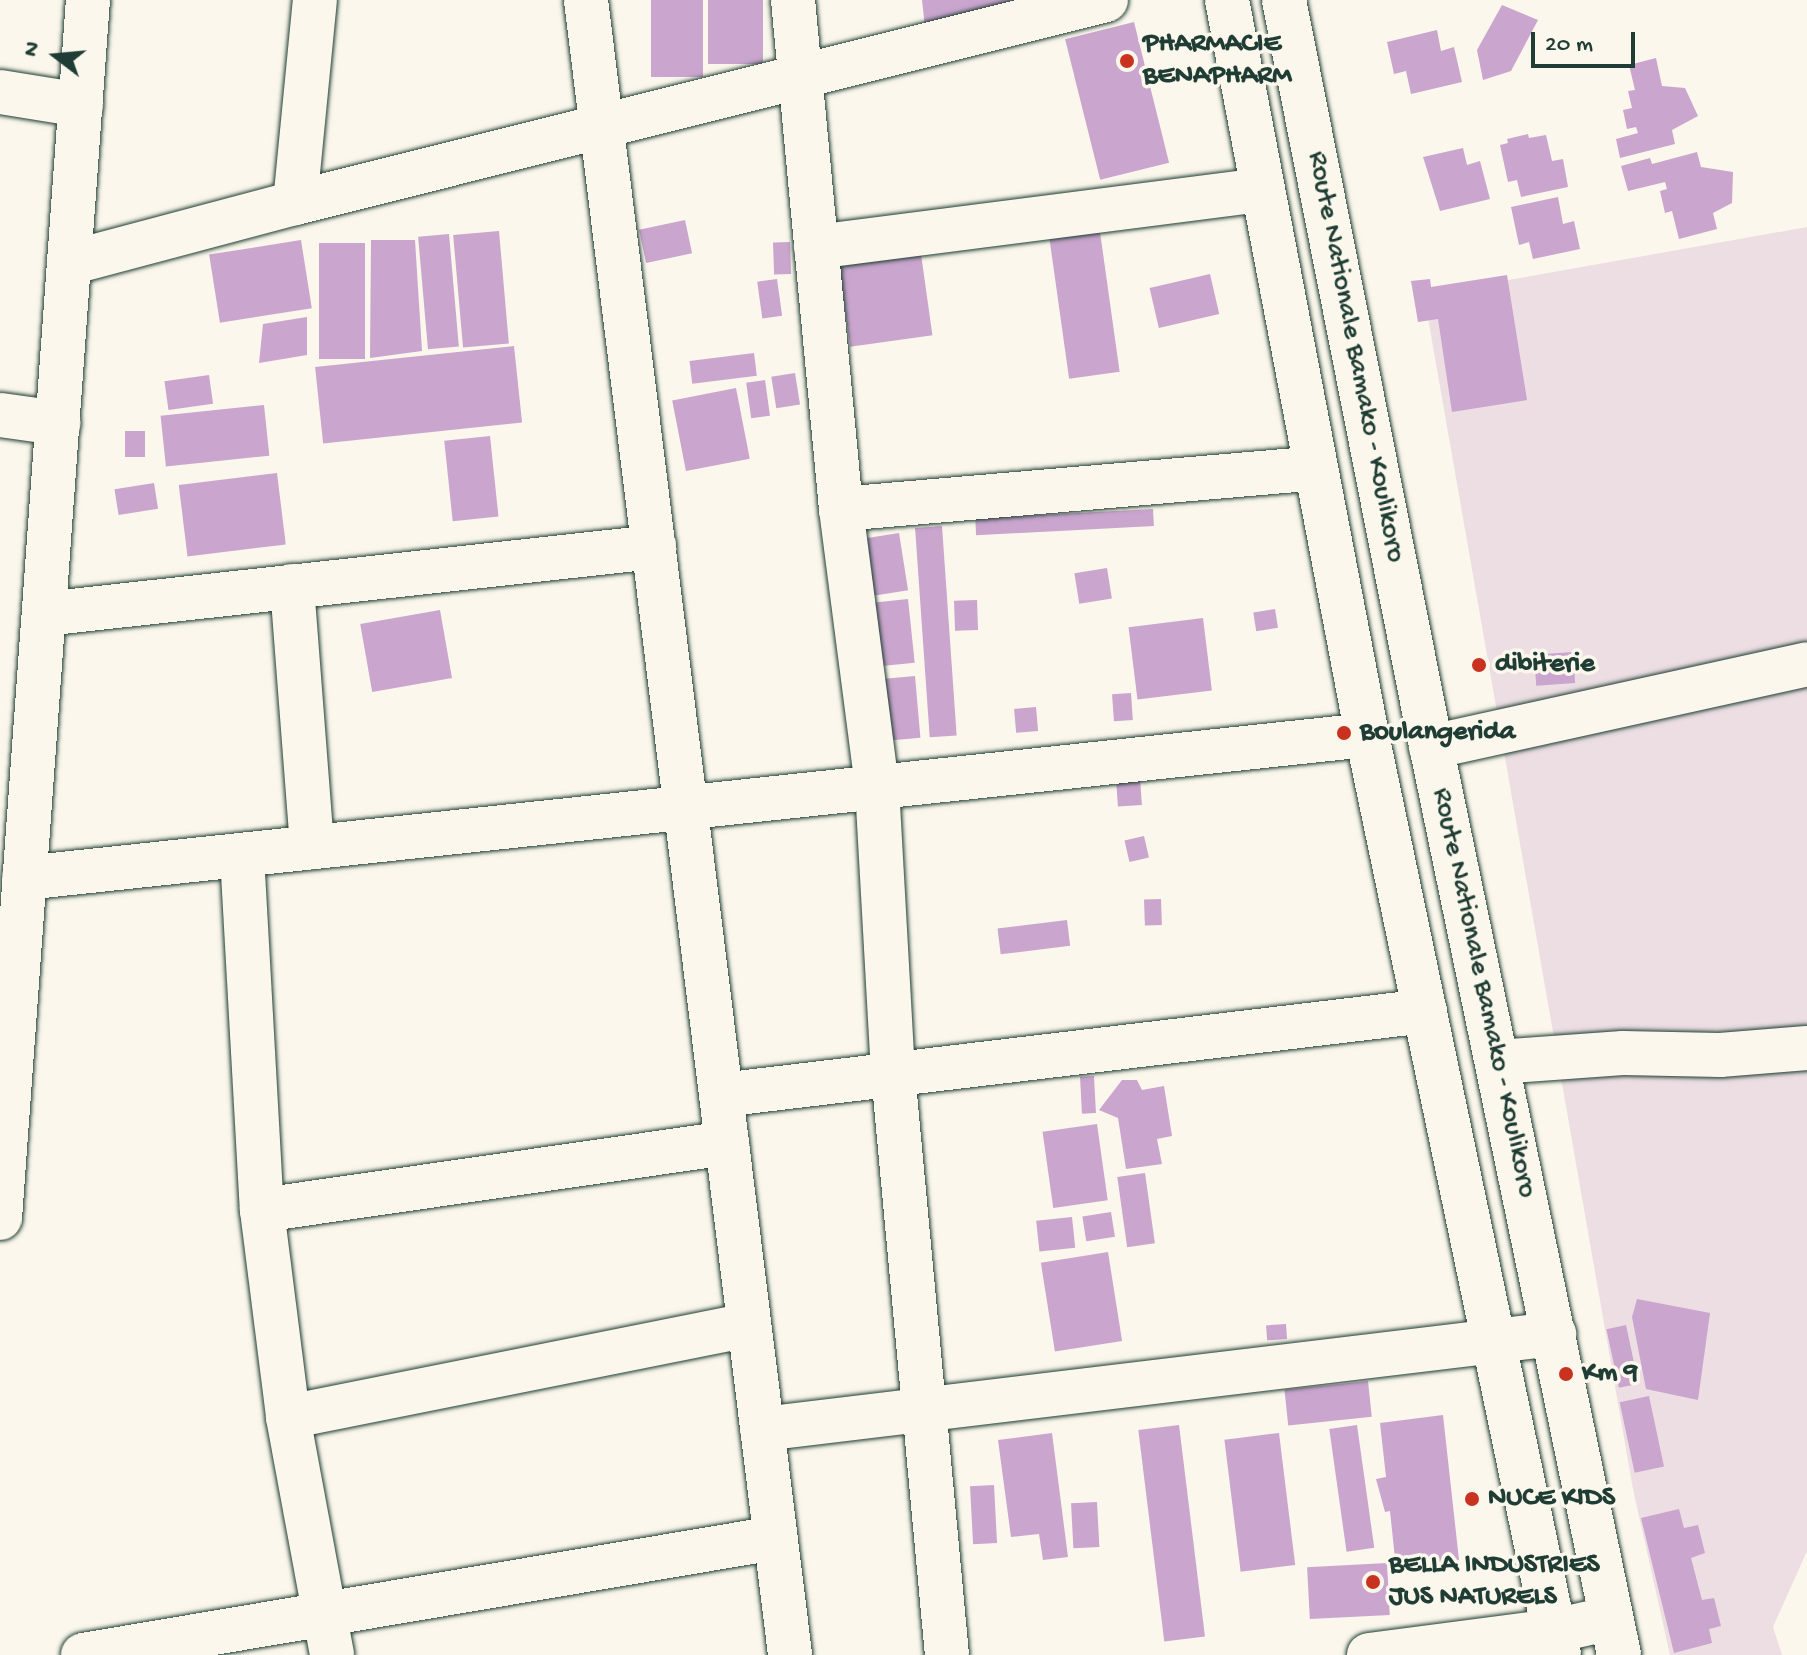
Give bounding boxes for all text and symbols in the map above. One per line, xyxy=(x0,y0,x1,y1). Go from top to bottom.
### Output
north arrow xyxy=(16,16,96,96)
scale bar xyxy=(1535,16,1639,66)
place label: PHARMACIE BENAPHARM xyxy=(1143,28,1292,94)
text: 20 m xyxy=(1545,31,1593,60)
text: N xyxy=(18,39,47,60)
marker: PHARMACIE BENAPHARM xyxy=(1118,52,1136,70)
street label: Route Nationale Bamako - Koulikoro xyxy=(1299,149,1411,565)
place label: dibiterie xyxy=(1495,648,1595,682)
marker: dibiterie xyxy=(1470,656,1488,674)
place label: Boulangerida xyxy=(1360,716,1515,750)
marker: Boulangerida xyxy=(1335,724,1353,742)
street label: Route Nationale Bamako - Koulikoro xyxy=(1423,785,1543,1201)
place label: Km 9 xyxy=(1582,1357,1638,1391)
marker: Km 9 xyxy=(1557,1365,1575,1383)
place label: NUCE KIDS xyxy=(1488,1482,1615,1516)
marker: NUCE KIDS xyxy=(1463,1490,1481,1508)
place label: BELLA INDUSTRIES JUS NATURELS xyxy=(1389,1549,1599,1615)
marker: BELLA INDUSTRIES JUS NATURELS xyxy=(1364,1573,1382,1591)

